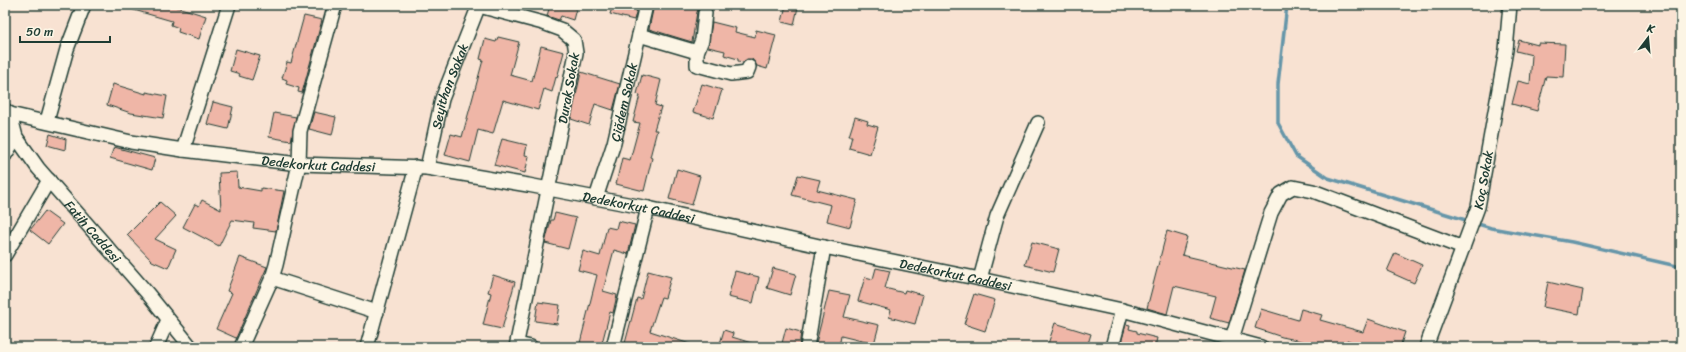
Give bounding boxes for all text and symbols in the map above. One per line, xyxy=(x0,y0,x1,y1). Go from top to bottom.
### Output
scale bar xyxy=(20,18,110,44)
north arrow xyxy=(1628,18,1668,58)
text: K xyxy=(1644,19,1658,39)
text: 50 m xyxy=(26,21,53,43)
street label: Seyithan Sokak xyxy=(425,40,475,131)
street label: Durak Sokak xyxy=(551,51,586,125)
street label: Çiğdem Sokak xyxy=(604,60,644,144)
street label: Koç Sokak xyxy=(1467,148,1500,211)
street label: Dedekorkut Caddesi xyxy=(260,149,376,178)
street label: Dedekorkut Caddesi xyxy=(581,185,697,230)
street label: Fatih Caddesi xyxy=(59,195,127,269)
street label: Dedekorkut Caddesi xyxy=(897,252,1014,298)

